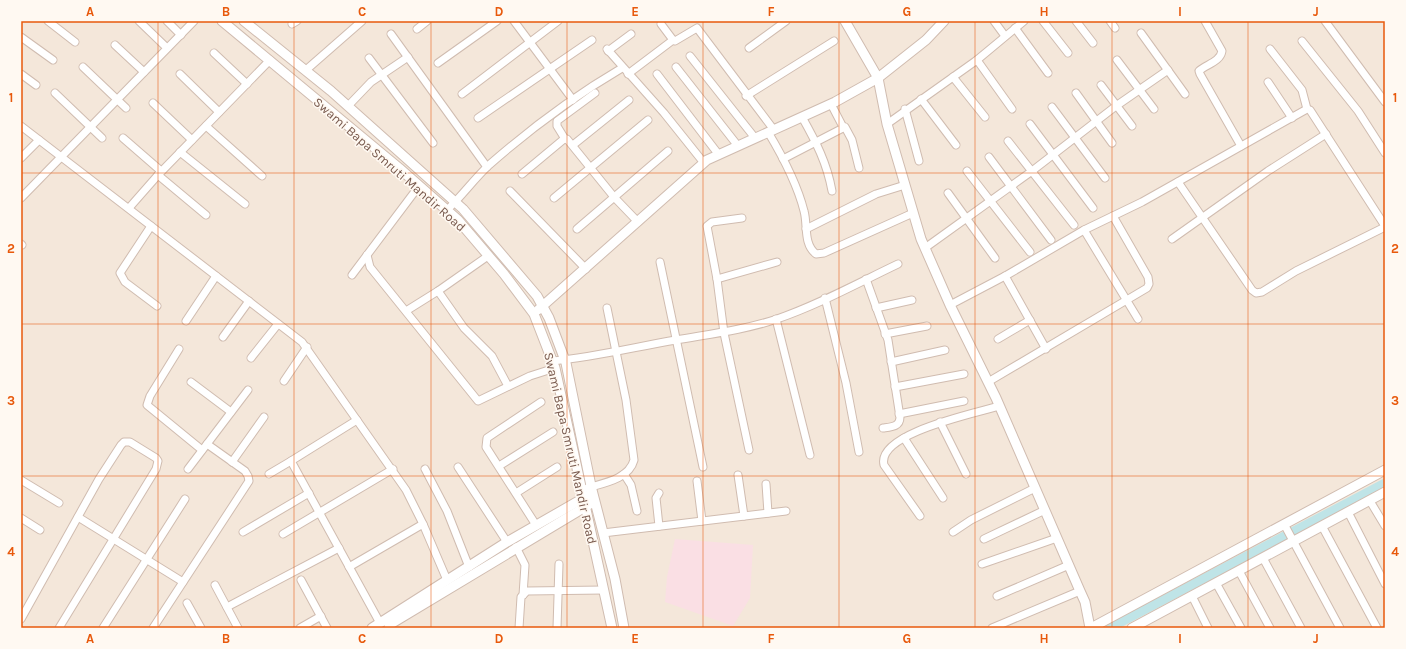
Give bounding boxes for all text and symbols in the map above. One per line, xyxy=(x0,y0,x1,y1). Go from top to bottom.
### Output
text: A xyxy=(86,4,94,19)
text: B xyxy=(222,4,230,19)
text: C xyxy=(358,4,366,19)
text: D xyxy=(495,4,504,19)
text: E xyxy=(631,4,639,19)
text: F xyxy=(767,4,775,19)
text: G xyxy=(903,4,911,19)
text: H xyxy=(1039,4,1049,19)
text: I xyxy=(1178,4,1182,19)
text: J xyxy=(1313,4,1319,19)
text: 1 xyxy=(9,90,13,105)
text: 1 xyxy=(1393,90,1397,105)
street label: Swami Bapa Smruti Mandir Road xyxy=(311,94,469,234)
text: 2 xyxy=(7,241,15,256)
text: 2 xyxy=(1391,241,1399,256)
street label: Swami Bapa Smruti Mandir Road xyxy=(541,351,600,545)
text: 3 xyxy=(7,393,15,408)
text: 3 xyxy=(1391,393,1399,408)
text: 4 xyxy=(7,544,15,559)
text: 4 xyxy=(1391,544,1399,559)
text: A xyxy=(86,631,94,646)
text: B xyxy=(222,631,230,646)
text: C xyxy=(358,631,366,646)
text: D xyxy=(495,631,504,646)
text: E xyxy=(631,631,639,646)
text: F xyxy=(767,631,775,646)
text: G xyxy=(903,631,911,646)
text: H xyxy=(1039,631,1049,646)
text: I xyxy=(1178,631,1182,646)
text: J xyxy=(1313,631,1319,646)

